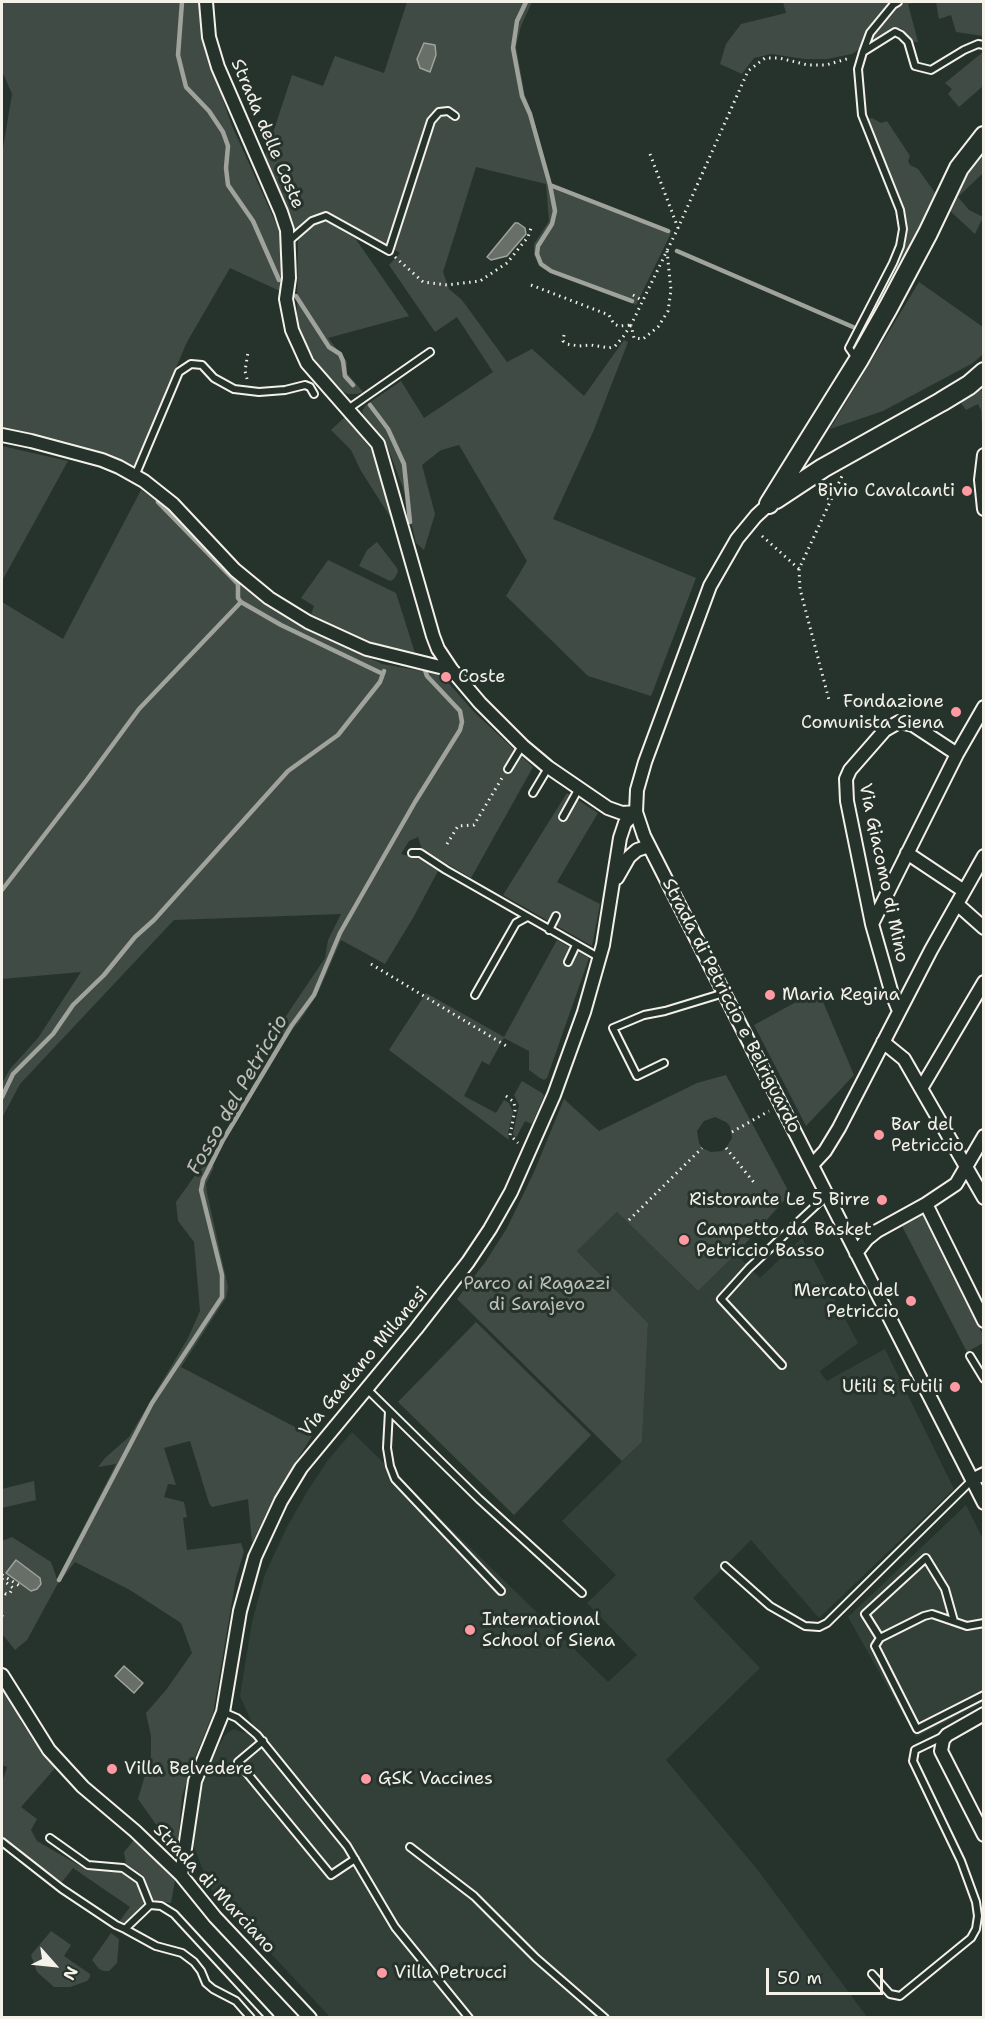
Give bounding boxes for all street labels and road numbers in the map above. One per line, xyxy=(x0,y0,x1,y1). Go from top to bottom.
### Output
street label: Strada delle Coste xyxy=(226,56,308,212)
street label: Via Giacomo di Mino xyxy=(853,782,913,964)
street label: Strada di Petriccio e Belriguardo xyxy=(657,875,805,1137)
street label: Via Gaetano Milanesi xyxy=(295,1283,433,1441)
street label: Strada di Marciano xyxy=(148,1820,280,1958)

